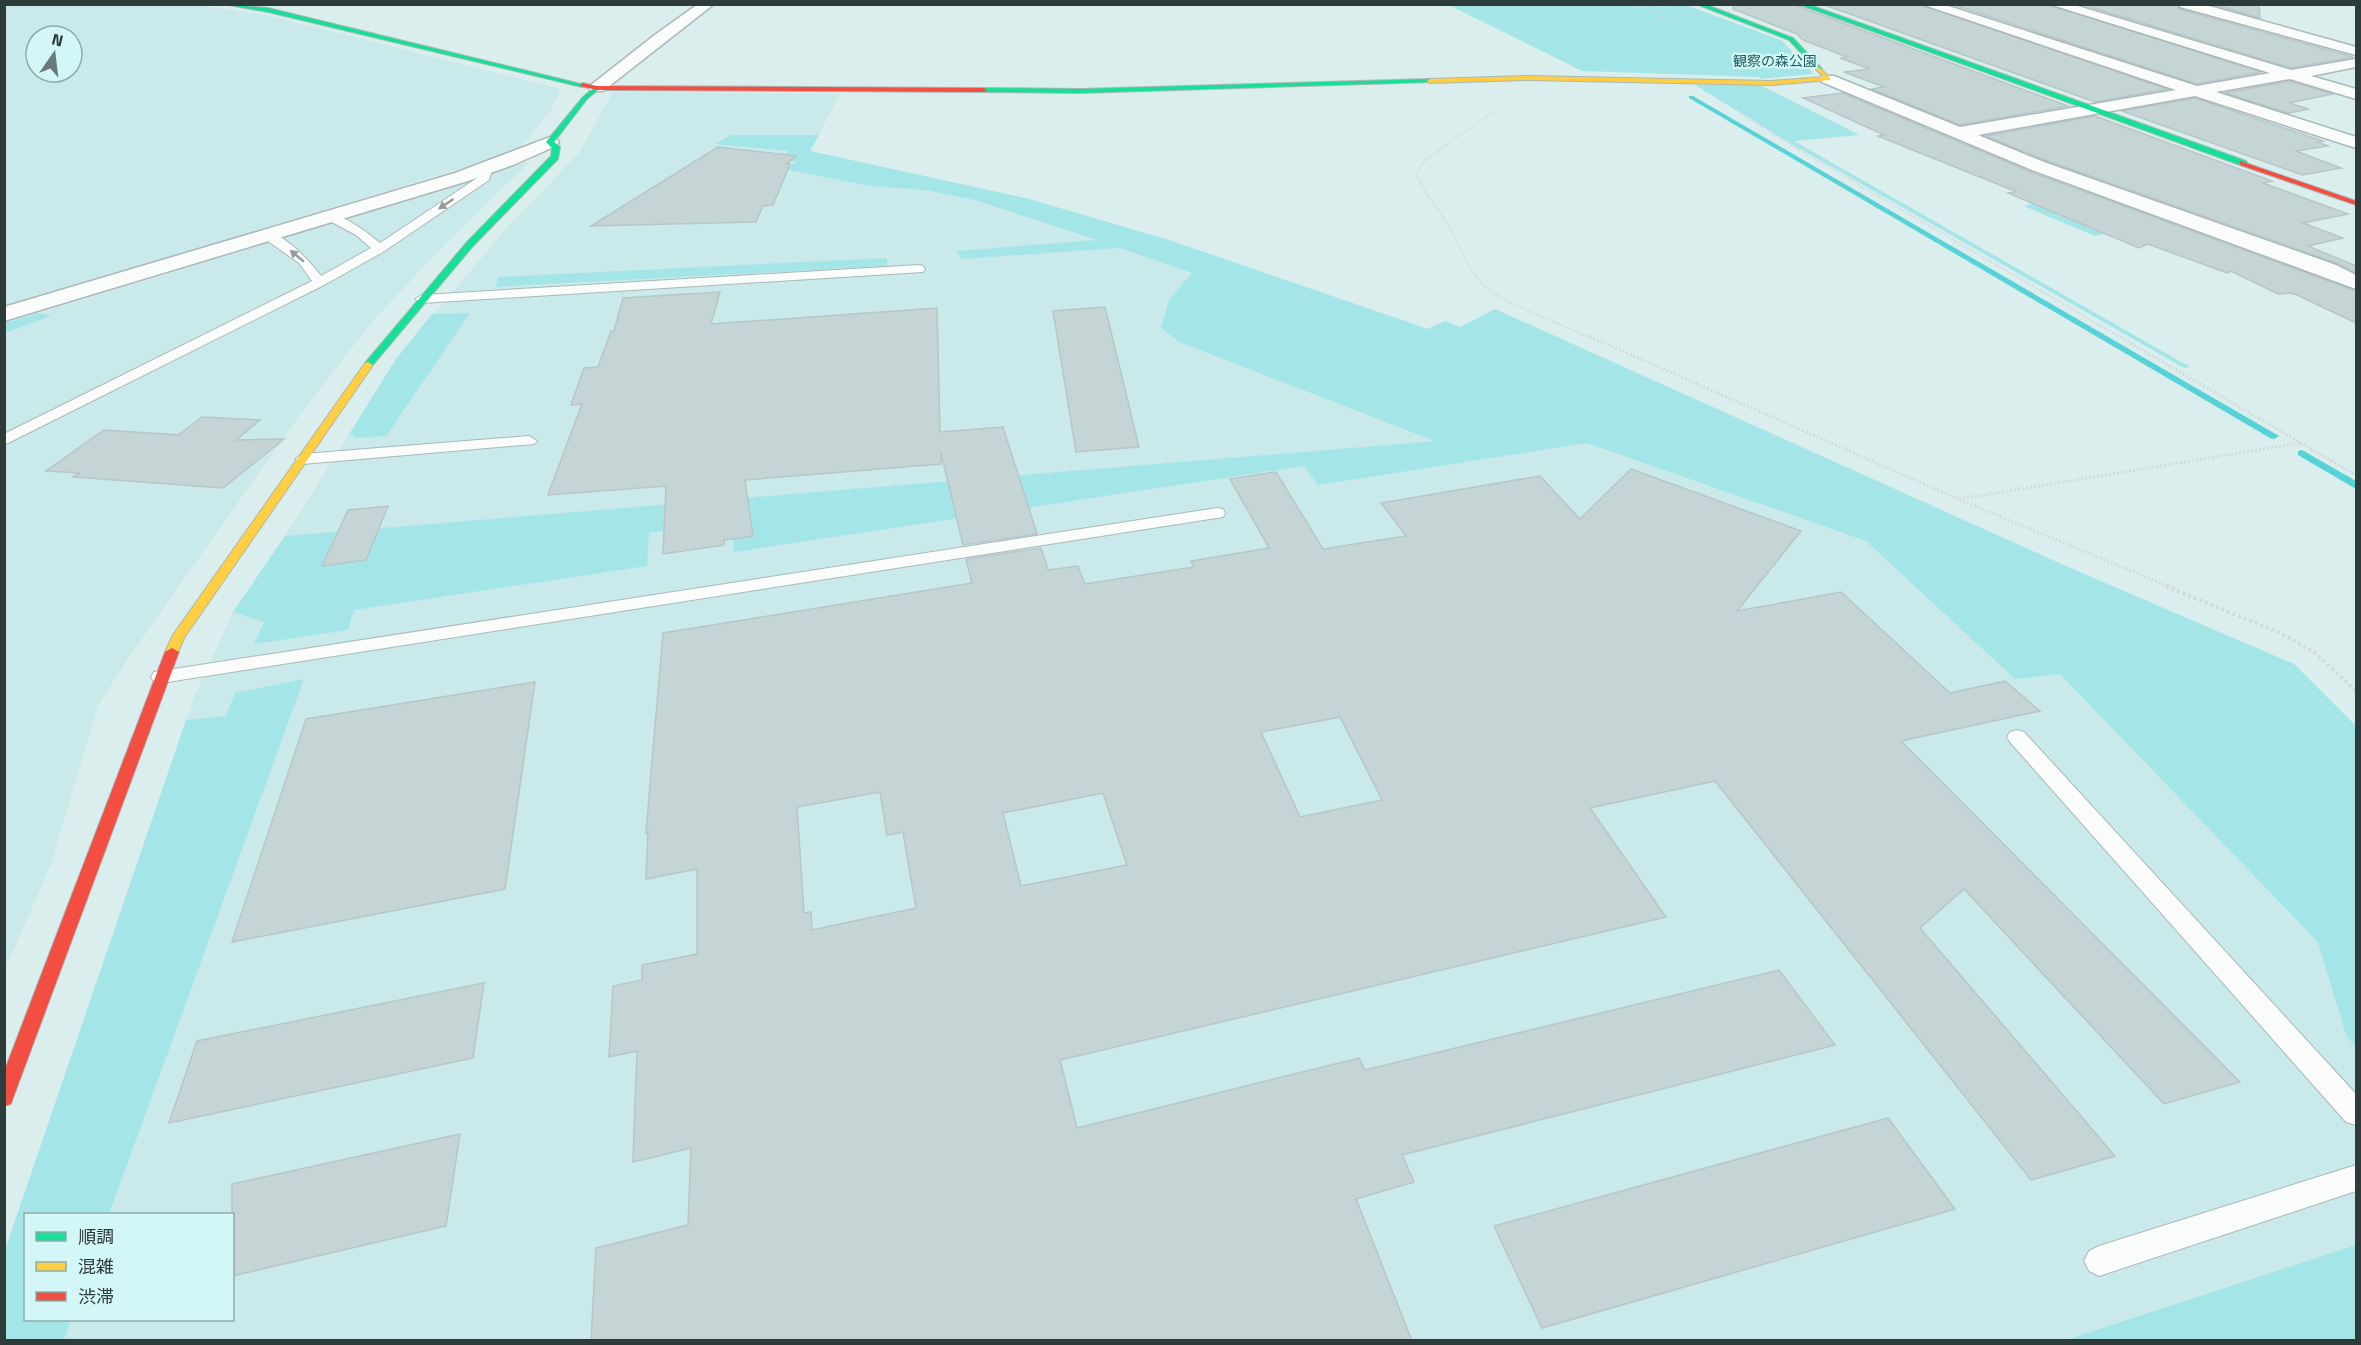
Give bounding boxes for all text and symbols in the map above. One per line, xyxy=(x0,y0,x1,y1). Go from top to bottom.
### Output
north arrow xyxy=(24,24,84,84)
text: N xyxy=(49,26,66,52)
park label: 観察の森公園 xyxy=(1733,50,1817,71)
one-way arrow xyxy=(438,198,454,210)
one-way arrow xyxy=(289,250,305,263)
legend xyxy=(24,1213,234,1321)
text: 順調 xyxy=(78,1223,114,1250)
text: 混雑 xyxy=(78,1253,114,1280)
text: 渋滞 xyxy=(78,1283,114,1310)

